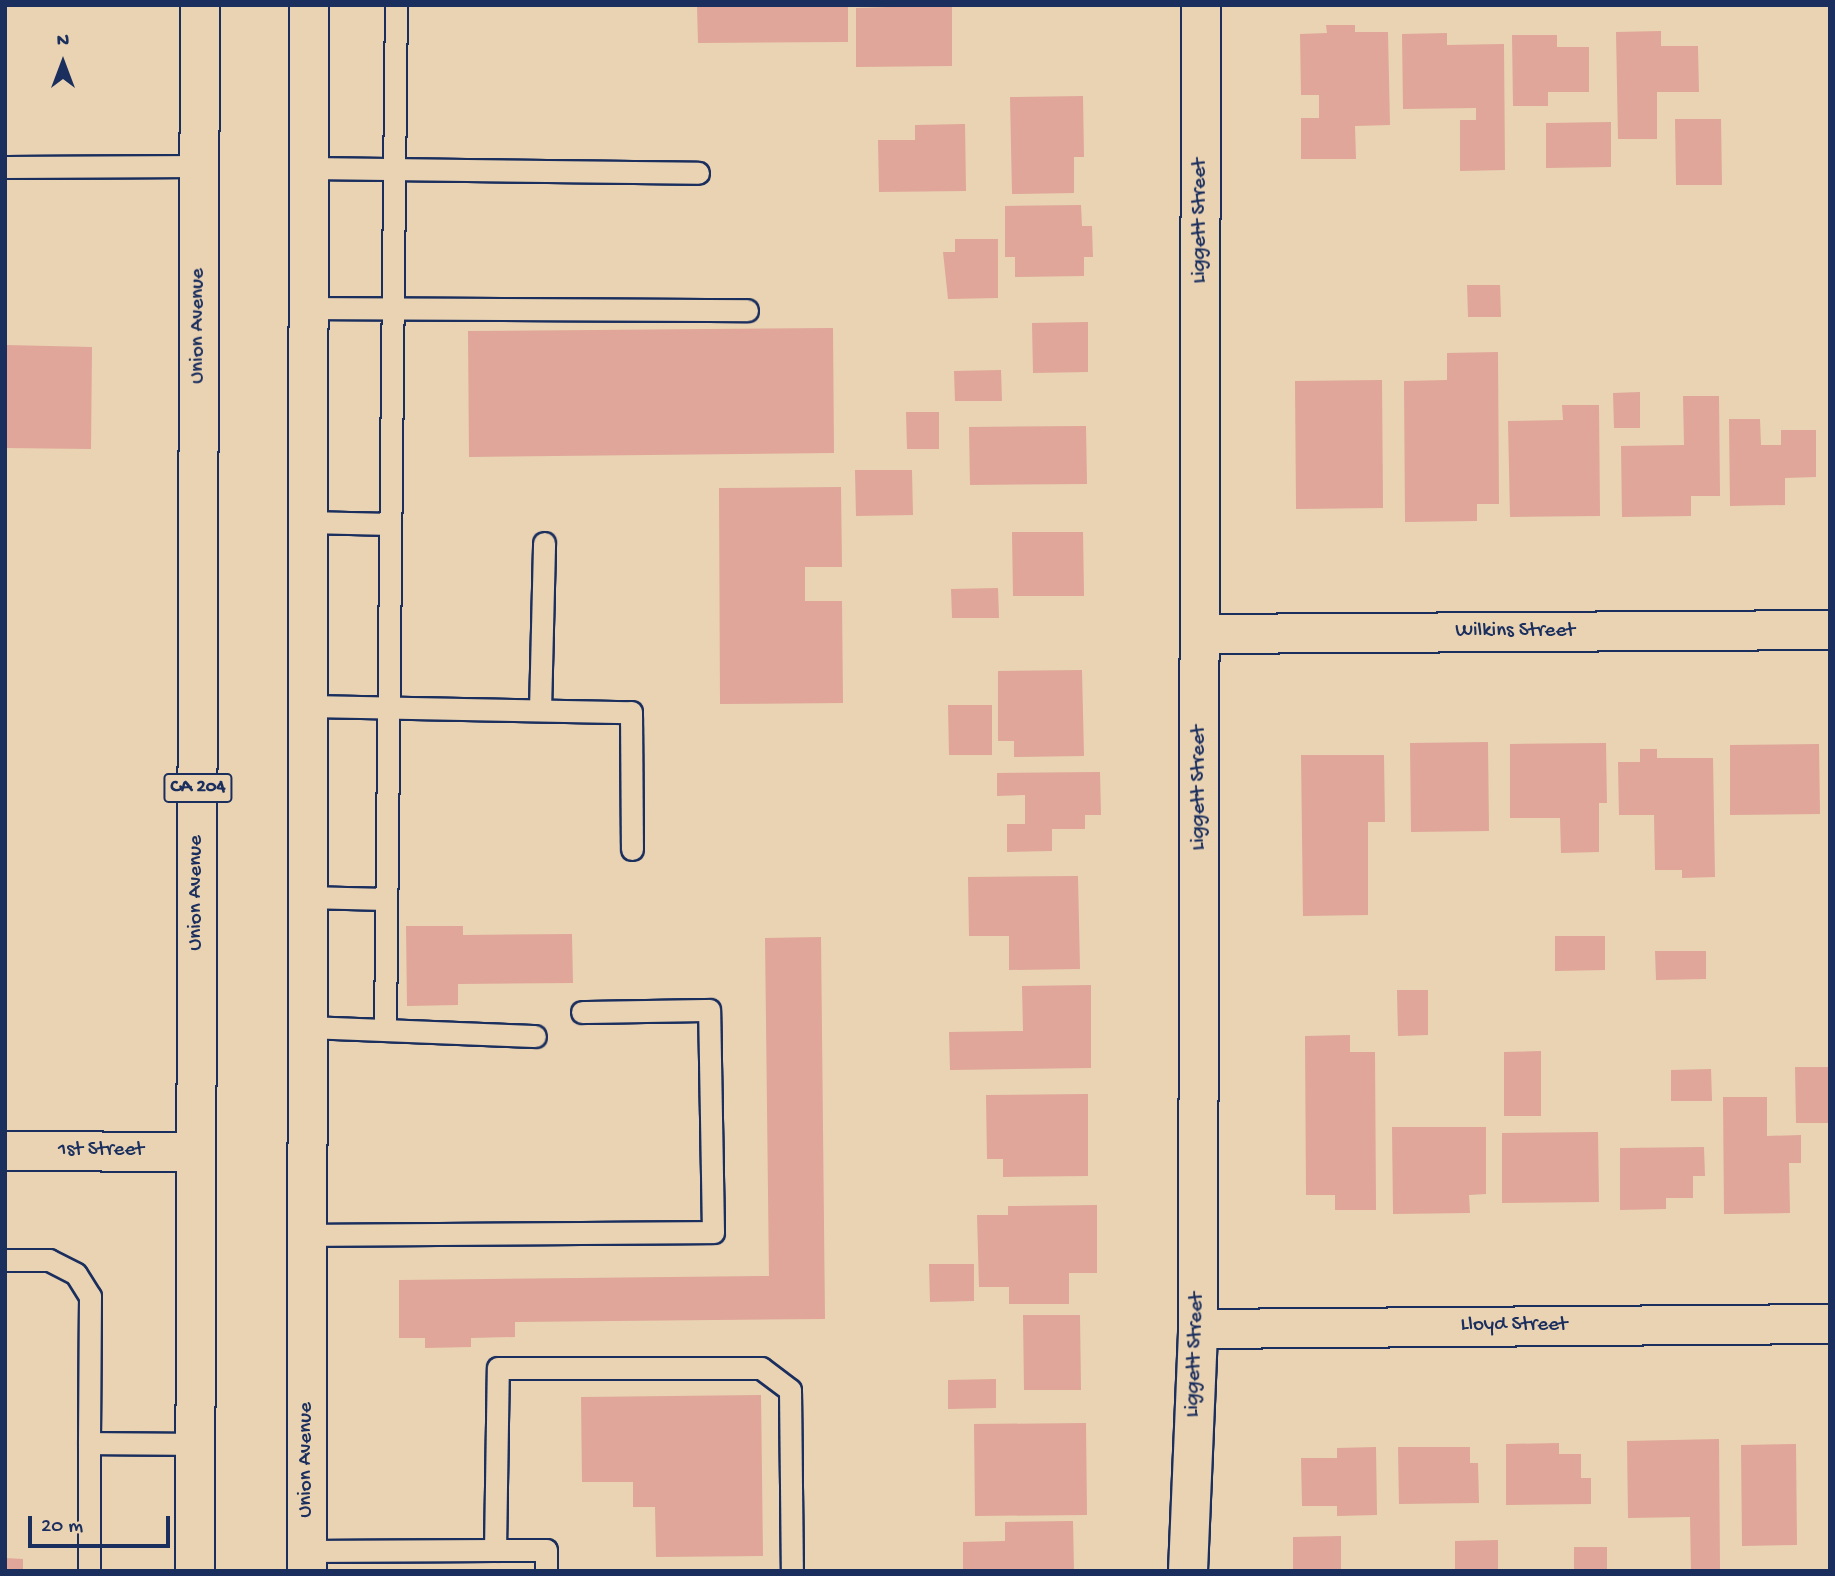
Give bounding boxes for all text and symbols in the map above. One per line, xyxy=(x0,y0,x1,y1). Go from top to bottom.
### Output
north arrow xyxy=(28,28,98,98)
text: N xyxy=(57,30,69,53)
street label: Liggett Street xyxy=(1188,158,1214,284)
street label: Union Avenue xyxy=(186,268,212,384)
street label: Wilkins Street xyxy=(1455,619,1575,645)
street label: Liggett Street xyxy=(1187,725,1213,851)
road number: CA 204 xyxy=(163,772,233,804)
street label: Union Avenue xyxy=(184,835,210,951)
street label: 1st Street xyxy=(58,1138,144,1164)
street label: Liggett Street xyxy=(1181,1292,1211,1418)
street label: Lloyd Street xyxy=(1461,1313,1567,1339)
street label: Union Avenue xyxy=(294,1402,320,1518)
scale bar xyxy=(32,1502,173,1546)
text: 20 m xyxy=(41,1515,83,1540)

